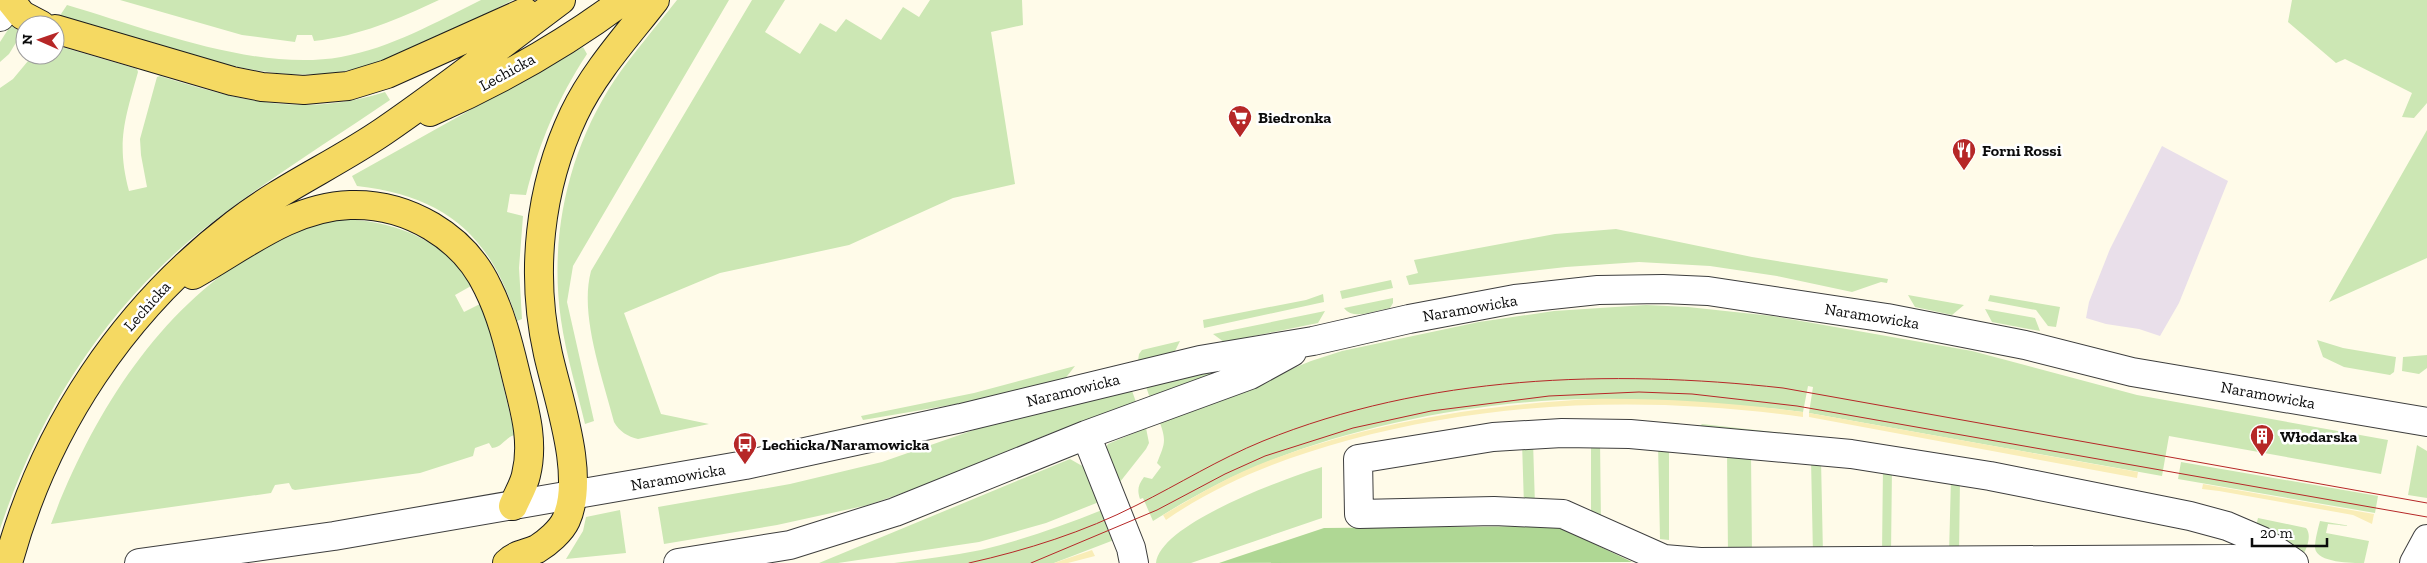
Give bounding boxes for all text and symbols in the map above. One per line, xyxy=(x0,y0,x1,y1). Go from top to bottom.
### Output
north arrow xyxy=(15,15,65,65)
text: N xyxy=(19,34,36,45)
street label: Lechicka xyxy=(476,49,538,95)
supermarket icon: Biedronka xyxy=(1227,104,1253,138)
place label: Biedronka xyxy=(1258,108,1331,127)
restaurant icon: Forni Rossi xyxy=(1951,137,1977,171)
place label: Forni Rossi xyxy=(1982,141,2062,160)
street label: Lechicka xyxy=(120,277,174,335)
street label: Naramowicka xyxy=(1421,290,1519,326)
street label: Naramowicka xyxy=(1823,299,1921,333)
street label: Naramowicka xyxy=(1024,369,1122,411)
street label: Naramowicka xyxy=(2219,377,2317,413)
building icon: Włodarska xyxy=(2249,423,2275,457)
place label: Włodarska xyxy=(2280,427,2357,446)
bus stop icon: Lechicka/Naramowicka xyxy=(732,431,758,465)
place label: Lechicka/Naramowicka xyxy=(762,435,929,454)
street label: Naramowicka xyxy=(629,459,727,495)
scale bar xyxy=(2252,516,2327,548)
text: 20 m xyxy=(2260,524,2293,542)

